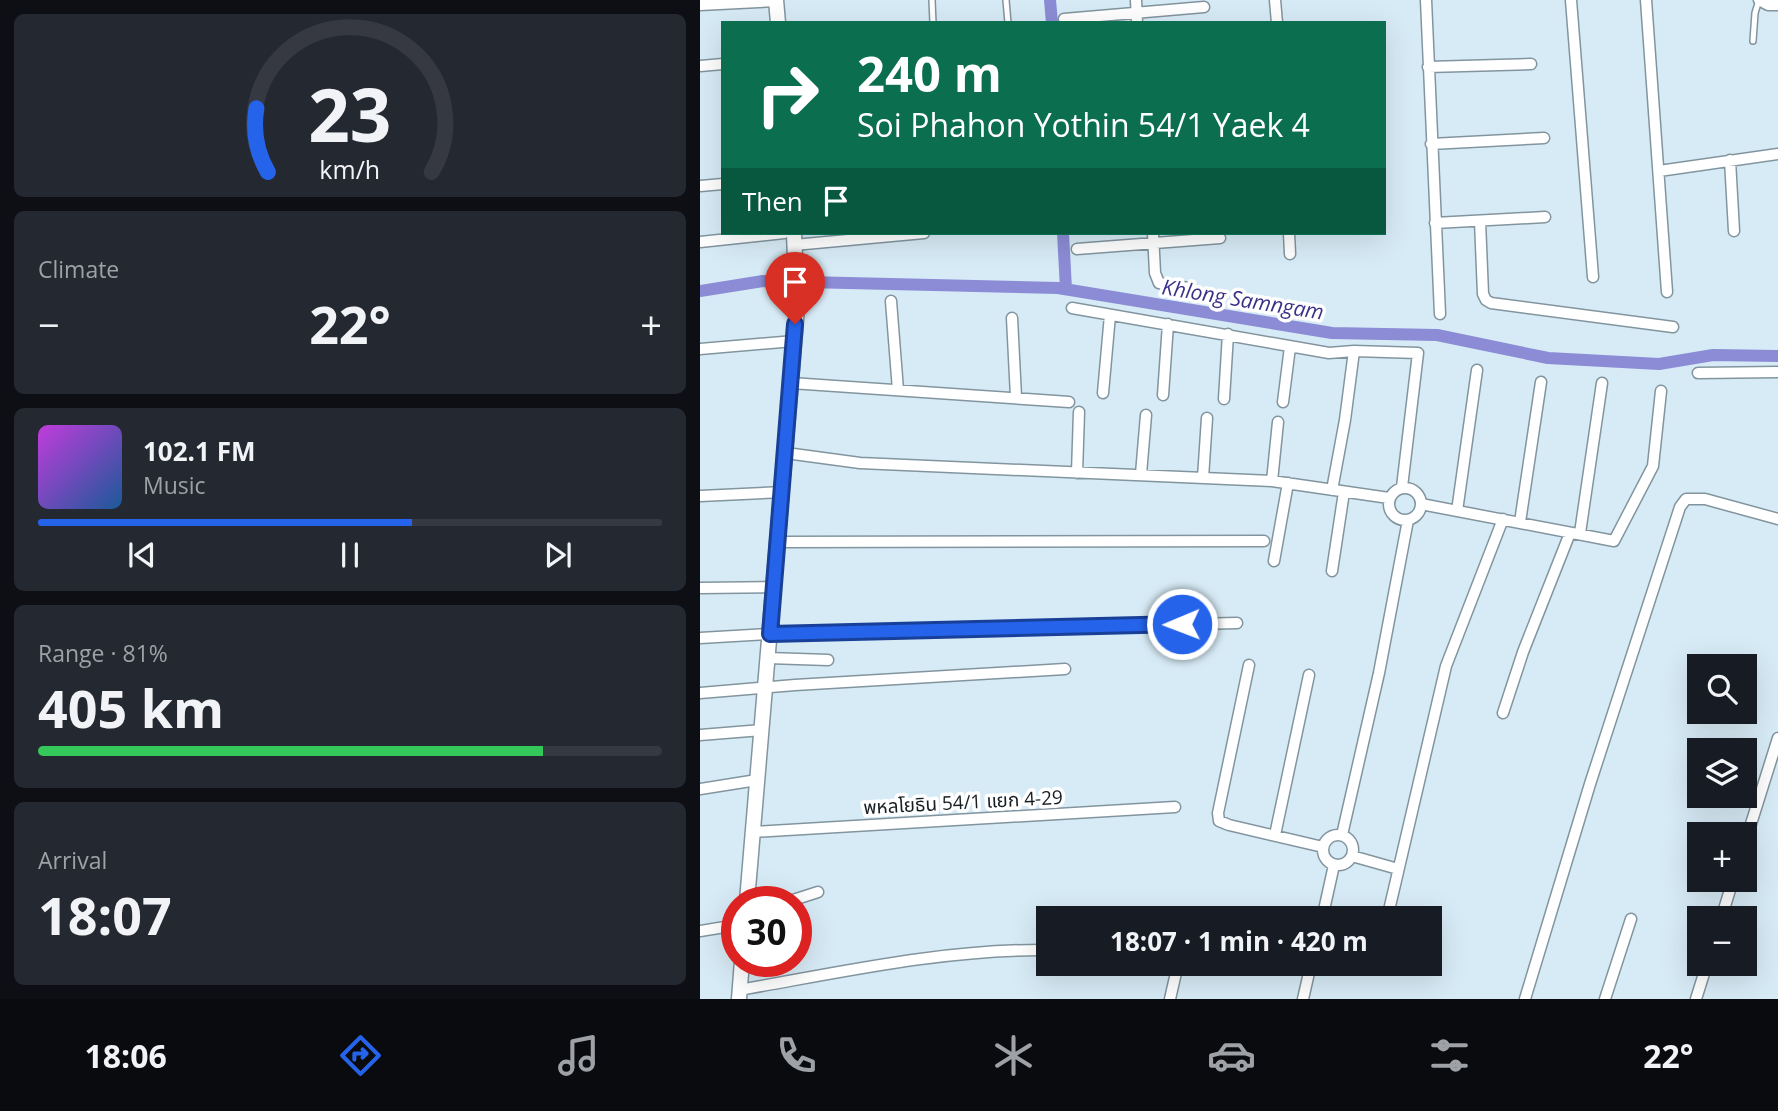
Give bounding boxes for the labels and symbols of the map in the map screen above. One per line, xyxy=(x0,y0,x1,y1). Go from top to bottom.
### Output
pin xyxy=(765,252,825,324)
water label: Khlong Samngam xyxy=(1160,272,1326,326)
position arrow xyxy=(1145,587,1219,661)
street label: พหลโยธิน 54/1 แยก 4-29 xyxy=(863,784,1063,820)
speed limit sign: 30 xyxy=(721,886,812,977)

